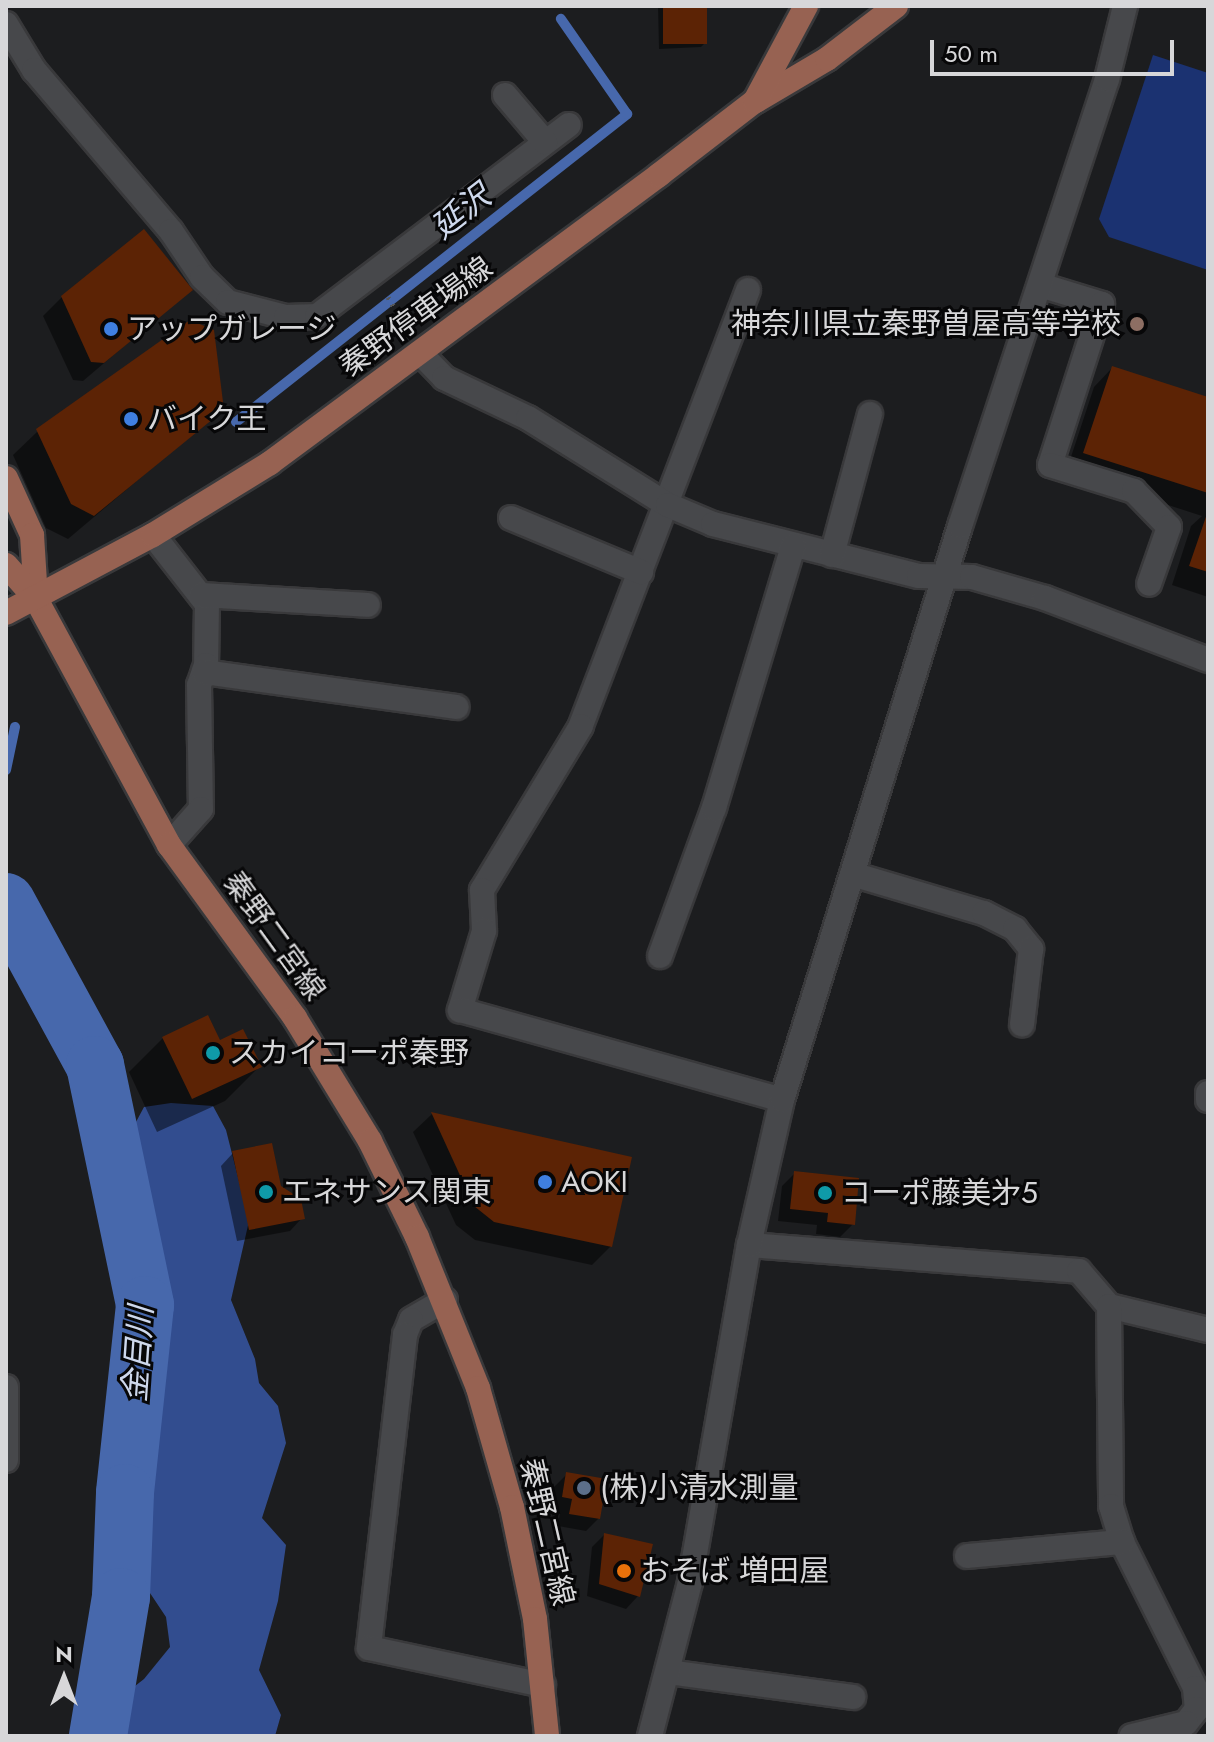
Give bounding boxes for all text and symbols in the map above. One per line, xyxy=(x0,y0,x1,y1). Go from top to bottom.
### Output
scale bar xyxy=(934,24,1178,74)
text: 50 m xyxy=(944,36,998,71)
water label: 延沢 xyxy=(424,177,498,247)
street label: 秦野停車場線 xyxy=(333,250,499,384)
place label: 神奈川県立秦野曽屋高等学校 xyxy=(731,306,1121,342)
place label: アップガレージ xyxy=(127,311,337,347)
marker: 神奈川県立秦野曽屋高等学校 xyxy=(1128,315,1146,333)
marker: アップガレージ xyxy=(102,320,120,338)
place label: バイク王 xyxy=(147,401,267,437)
marker: バイク王 xyxy=(122,410,140,428)
street label: 秦野二宮線 xyxy=(215,865,333,1007)
place label: スカイコーポ秦野 xyxy=(229,1035,469,1071)
marker: スカイコーポ秦野 xyxy=(204,1044,222,1062)
place label: AOKI xyxy=(561,1164,628,1200)
marker: AOKI xyxy=(536,1173,554,1191)
place label: エネサンス関東 xyxy=(282,1174,492,1210)
place label: コーポ藤美㐧5 xyxy=(841,1175,1038,1211)
marker: エネサンス関東 xyxy=(257,1183,275,1201)
marker: コーポ藤美㐧5 xyxy=(816,1184,834,1202)
water label: 金目川 xyxy=(115,1305,161,1403)
street label: 秦野二宮線 xyxy=(513,1455,581,1609)
place label: (株)小清水測量 xyxy=(600,1470,799,1506)
marker: (株)小清水測量 xyxy=(575,1479,593,1497)
place label: おそば 増田屋 xyxy=(640,1553,829,1589)
marker: おそば 増田屋 xyxy=(615,1562,633,1580)
north arrow xyxy=(24,1638,104,1718)
text: N xyxy=(55,1638,73,1670)

